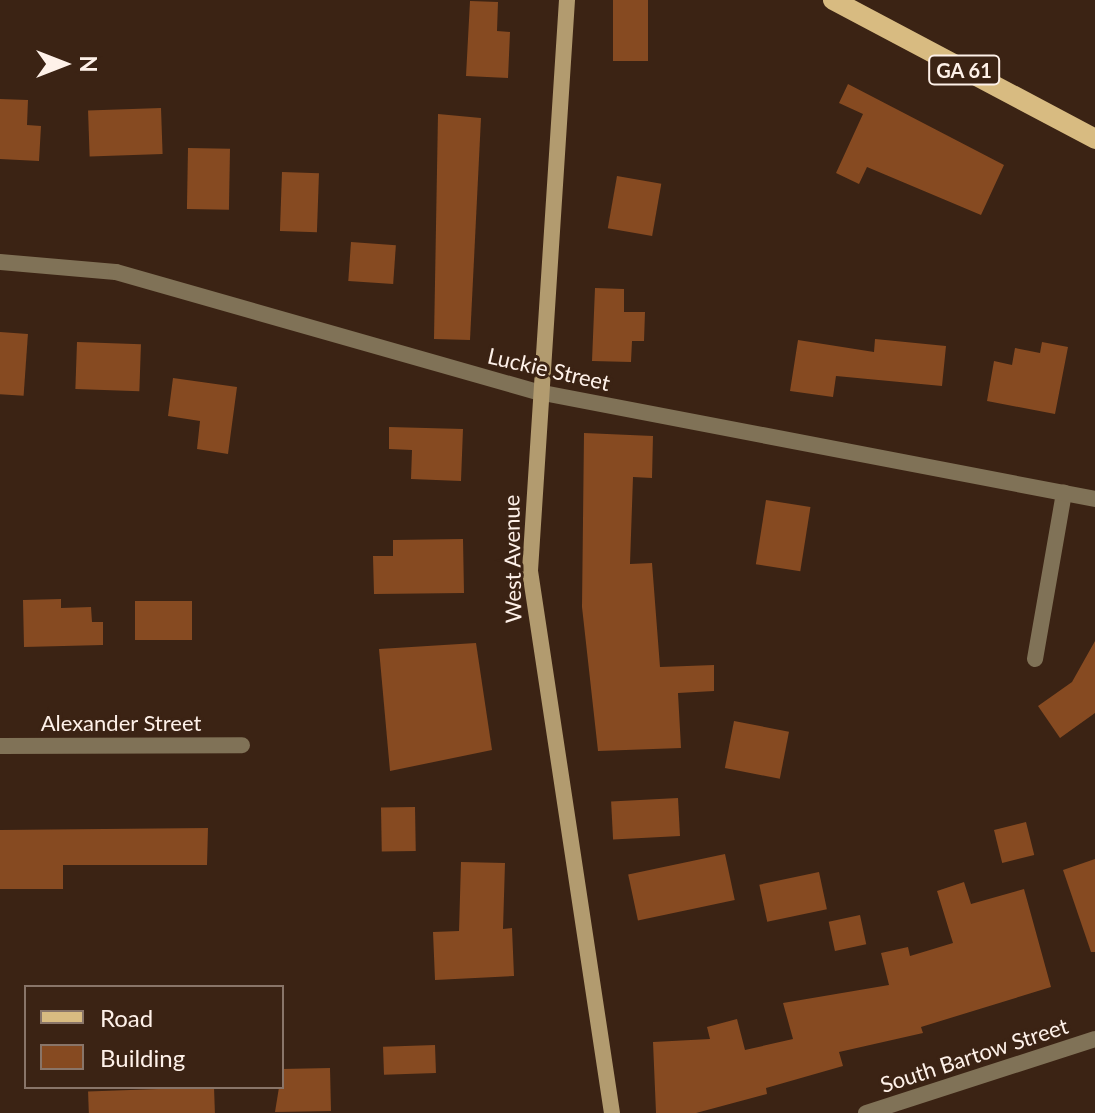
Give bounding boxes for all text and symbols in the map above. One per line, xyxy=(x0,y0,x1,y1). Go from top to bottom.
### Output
north arrow xyxy=(24,24,104,104)
road number: GA 61 xyxy=(926,54,1002,86)
text: N xyxy=(75,56,102,72)
street label: Luckie Street xyxy=(485,342,613,396)
street label: West Avenue xyxy=(498,494,526,624)
street label: Alexander Street xyxy=(40,710,202,736)
legend xyxy=(24,985,284,1089)
text: Road xyxy=(100,1003,153,1032)
street label: South Bartow Street xyxy=(877,1012,1071,1098)
text: Building xyxy=(100,1043,185,1072)

